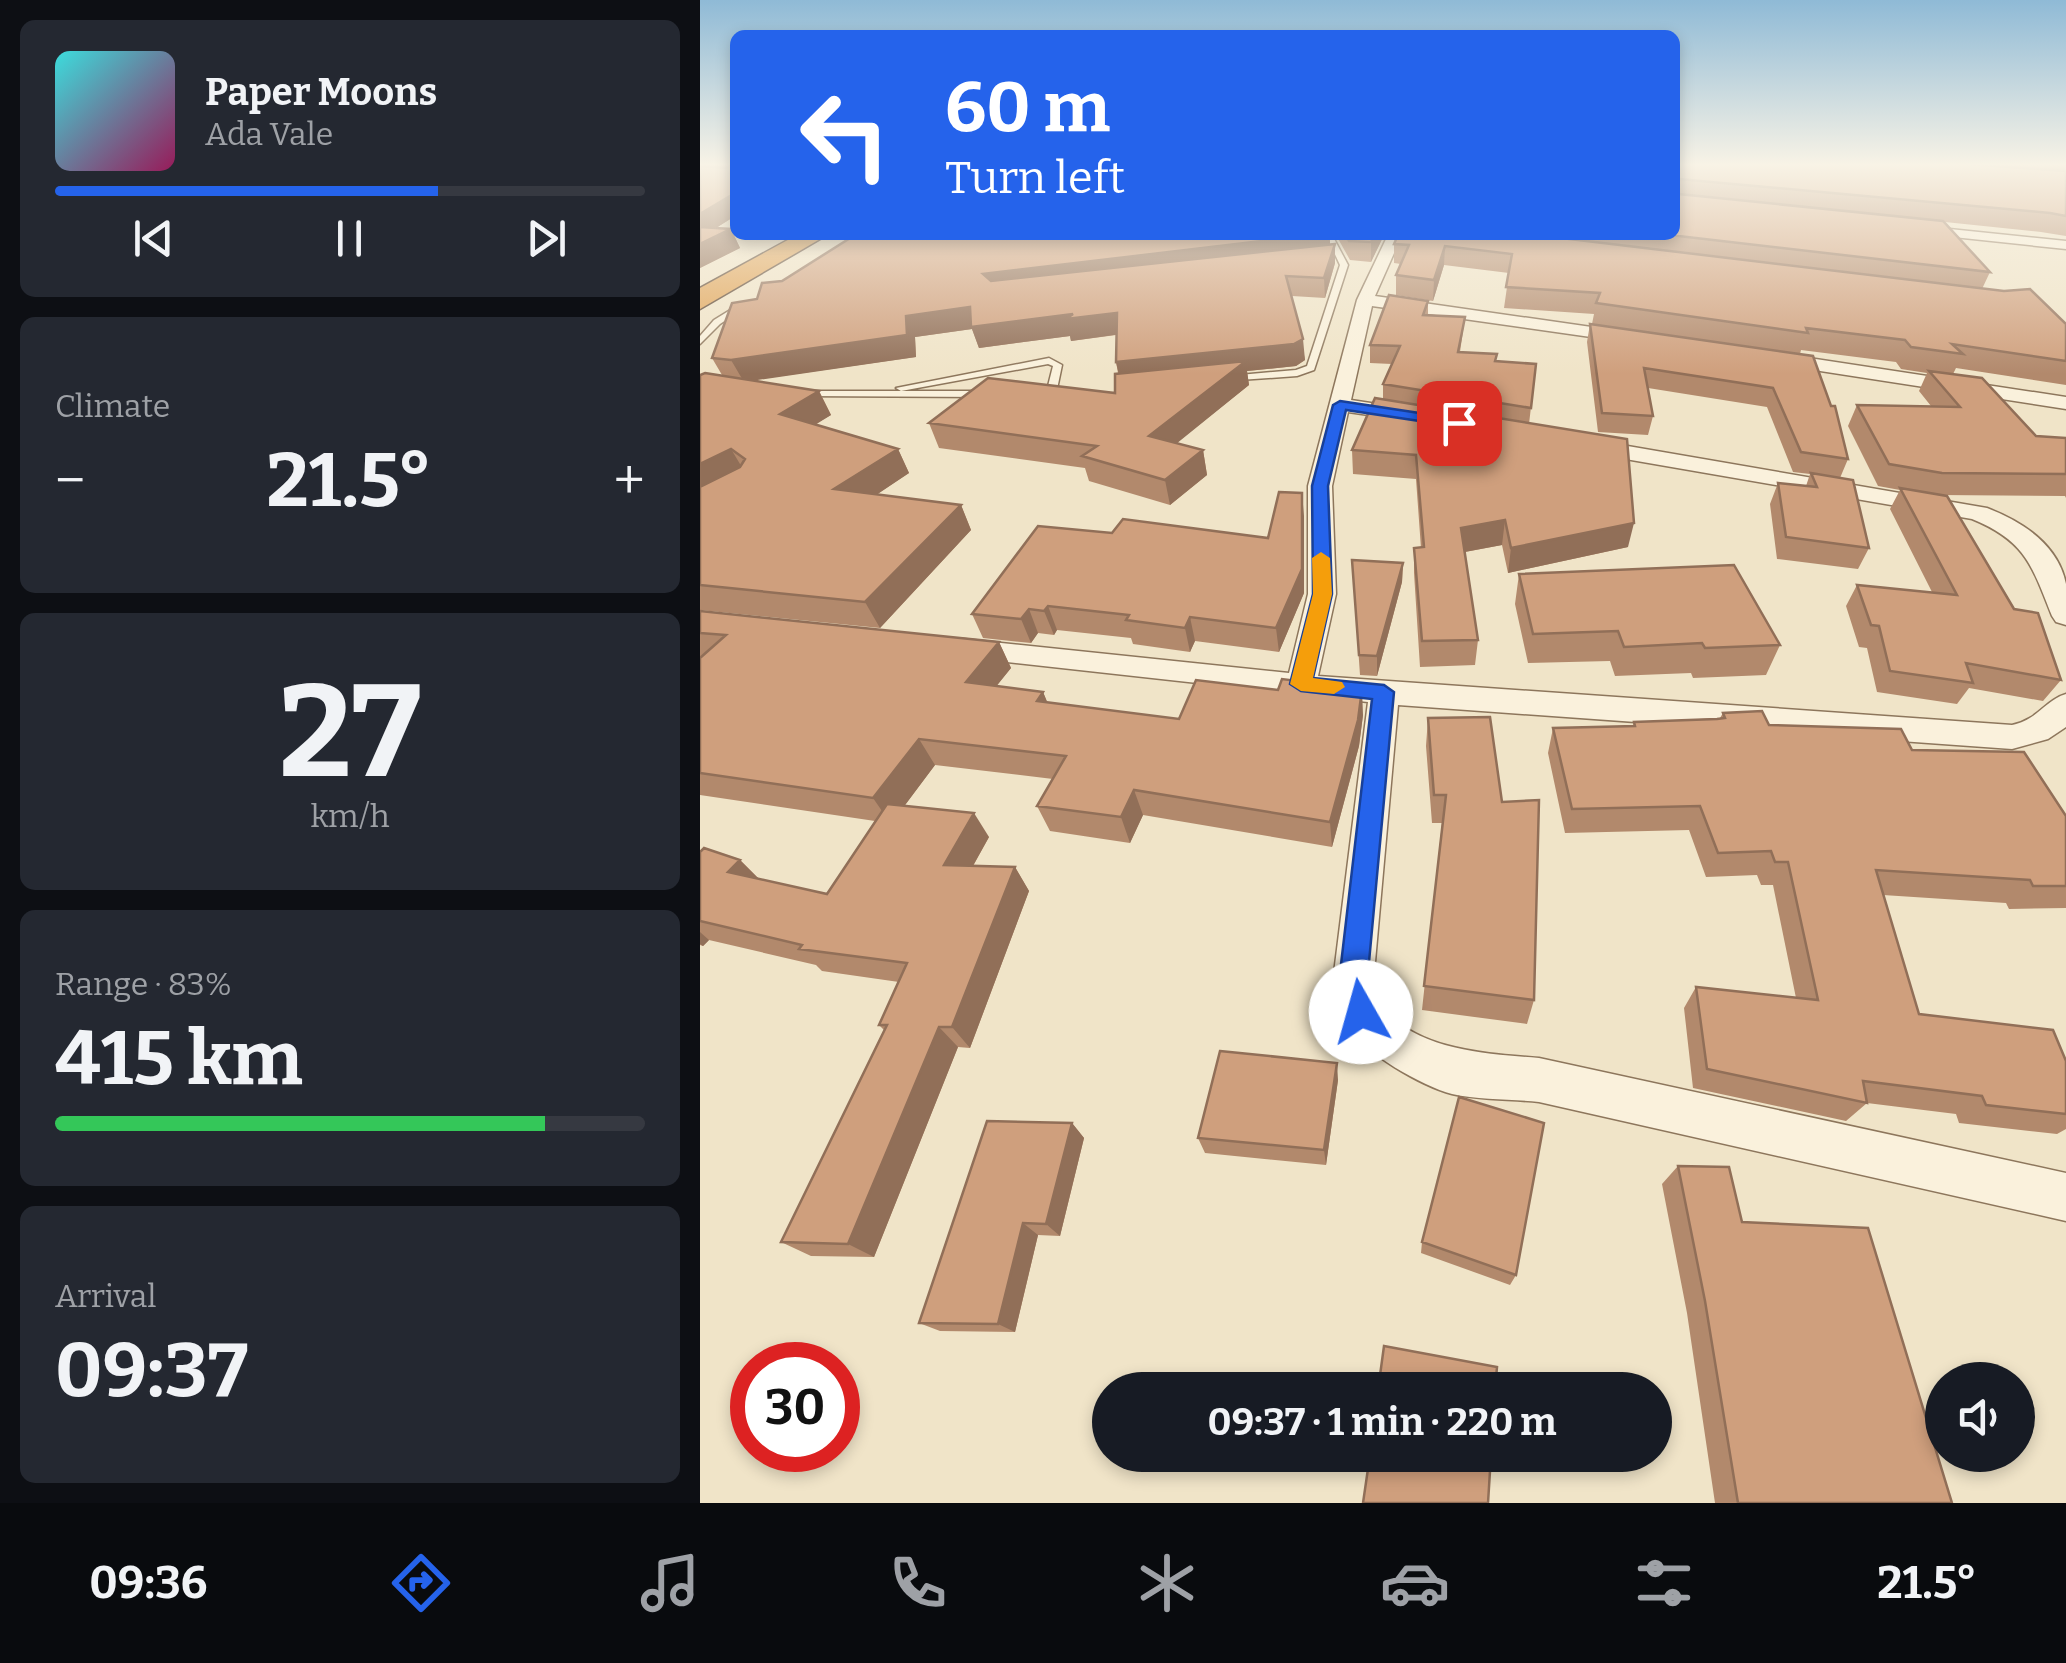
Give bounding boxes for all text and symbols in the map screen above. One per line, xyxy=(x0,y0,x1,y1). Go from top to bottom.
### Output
text: 60 m xyxy=(945,66,1110,150)
text: Paper Moons xyxy=(205,69,437,115)
icon: left xyxy=(780,70,910,200)
text: Ada Vale xyxy=(205,115,333,153)
text: Turn left xyxy=(945,151,1125,205)
icon: previous xyxy=(126,211,181,266)
icon: pause xyxy=(322,211,377,266)
icon: next xyxy=(519,211,574,266)
pin xyxy=(1417,381,1502,466)
text: Climate xyxy=(55,387,170,425)
icon: arrive xyxy=(1432,396,1487,451)
text: 21.5° xyxy=(266,436,432,526)
text: − xyxy=(55,448,85,514)
text: + xyxy=(614,448,645,514)
text: 27 xyxy=(279,654,421,810)
text: km/h xyxy=(310,797,390,835)
position arrow xyxy=(1309,960,1413,1064)
text: Range · 83% xyxy=(55,965,232,1003)
text: 415 km xyxy=(55,1014,303,1104)
text: Arrival xyxy=(55,1277,156,1315)
text: 09:37 xyxy=(55,1326,248,1416)
speed limit sign: 30 xyxy=(730,1342,860,1472)
map controls xyxy=(1925,1362,2035,1472)
button: sound xyxy=(1925,1362,2035,1472)
text: 09:37 · 1 min · 220 m xyxy=(1208,1399,1556,1445)
icon: directions xyxy=(386,1548,456,1618)
icon: music xyxy=(635,1548,705,1618)
icon: phone xyxy=(883,1548,953,1618)
icon: climate xyxy=(1132,1548,1202,1618)
icon: car xyxy=(1380,1548,1450,1618)
icon: filters xyxy=(1629,1548,1699,1618)
text: 09:36 xyxy=(89,1556,207,1610)
text: 21.5° xyxy=(1877,1556,1977,1610)

